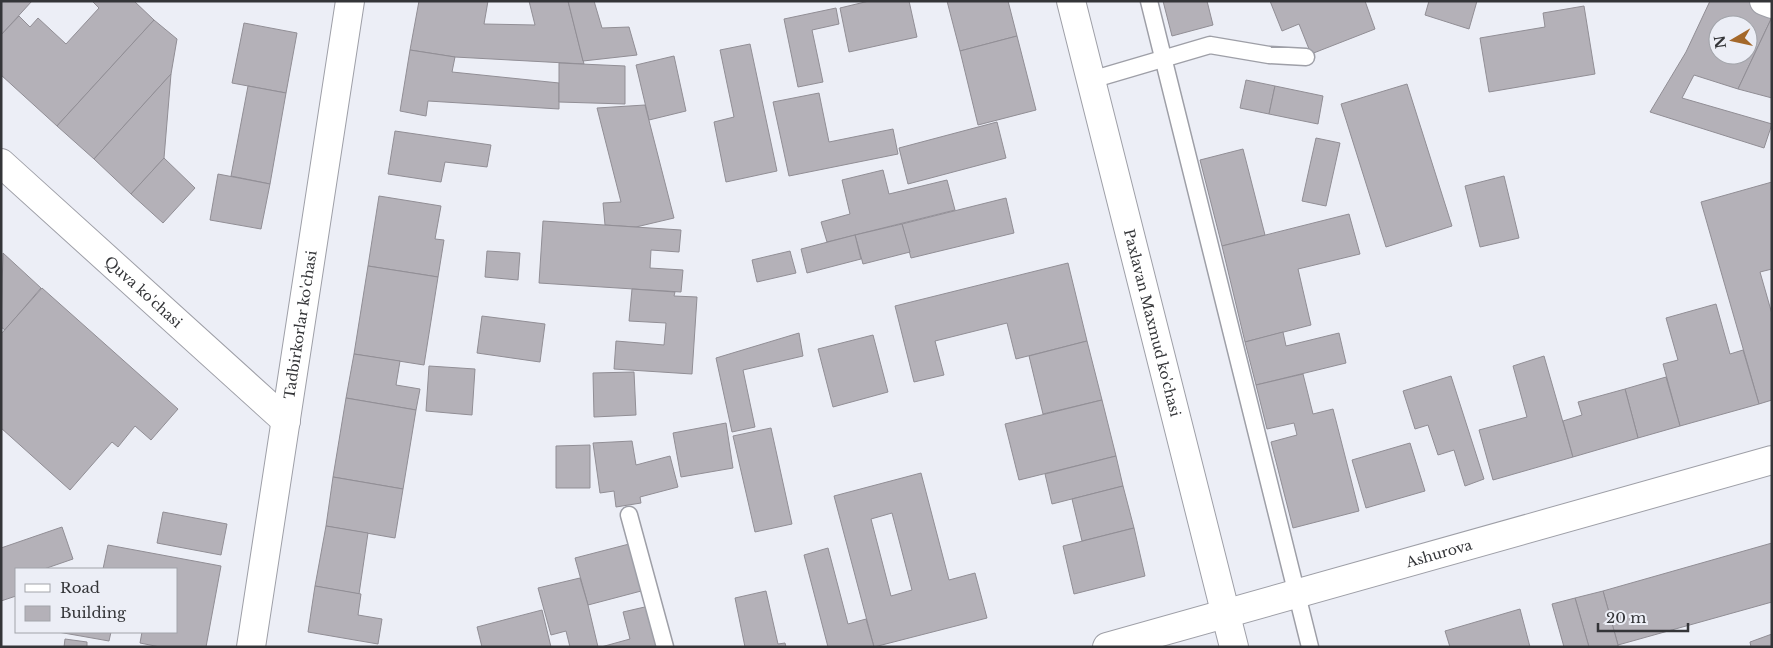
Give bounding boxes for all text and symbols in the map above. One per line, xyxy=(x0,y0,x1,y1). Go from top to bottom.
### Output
north arrow xyxy=(1708,15,1758,65)
text: N xyxy=(1710,34,1730,50)
street label: Paxlavan Maxmud ko'chasi xyxy=(1120,227,1185,419)
street label: Tadbirkorlar ko'chasi xyxy=(280,249,321,400)
street label: Quva ko'chasi xyxy=(101,252,186,332)
street label: Ashurova xyxy=(1403,536,1474,572)
legend xyxy=(15,568,178,633)
text: Road xyxy=(60,578,100,597)
scale bar xyxy=(1598,600,1688,632)
text: Building xyxy=(60,603,127,622)
text: 20 m xyxy=(1606,608,1646,627)

